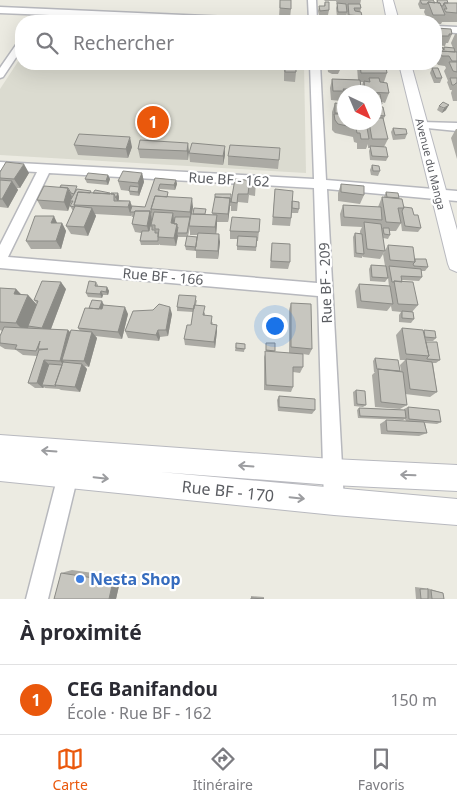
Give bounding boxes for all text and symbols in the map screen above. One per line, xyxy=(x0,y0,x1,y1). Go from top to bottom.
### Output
search box xyxy=(15,15,442,70)
icon: search xyxy=(33,29,61,57)
text: Rechercher xyxy=(73,30,174,56)
north arrow xyxy=(337,85,382,130)
pin: 1 xyxy=(137,103,169,141)
street label: Avenue du Manga xyxy=(412,117,450,211)
street label: Rue BF - 162 xyxy=(188,167,270,191)
street label: Rue BF - 209 xyxy=(314,242,336,324)
street label: Rue BF - 166 xyxy=(122,263,204,289)
your location xyxy=(262,313,288,339)
one-way arrow xyxy=(41,446,57,456)
one-way arrow xyxy=(238,461,254,470)
one-way arrow xyxy=(401,470,417,480)
one-way arrow xyxy=(92,474,108,483)
street label: Rue BF - 170 xyxy=(181,475,275,507)
one-way arrow xyxy=(289,493,305,503)
place label: Nesta Shop xyxy=(90,568,181,590)
marker: Nesta Shop xyxy=(74,573,86,585)
text: À proximité xyxy=(20,618,142,646)
text: CEG Banifandou xyxy=(67,676,218,702)
text: 1 xyxy=(31,689,41,711)
text: 150 m xyxy=(390,689,437,711)
text: École · Rue BF - 162 xyxy=(67,702,212,724)
tab: Carte xyxy=(52,745,88,794)
tab: Itinéraire xyxy=(193,745,253,794)
tab: Favoris xyxy=(358,745,405,794)

